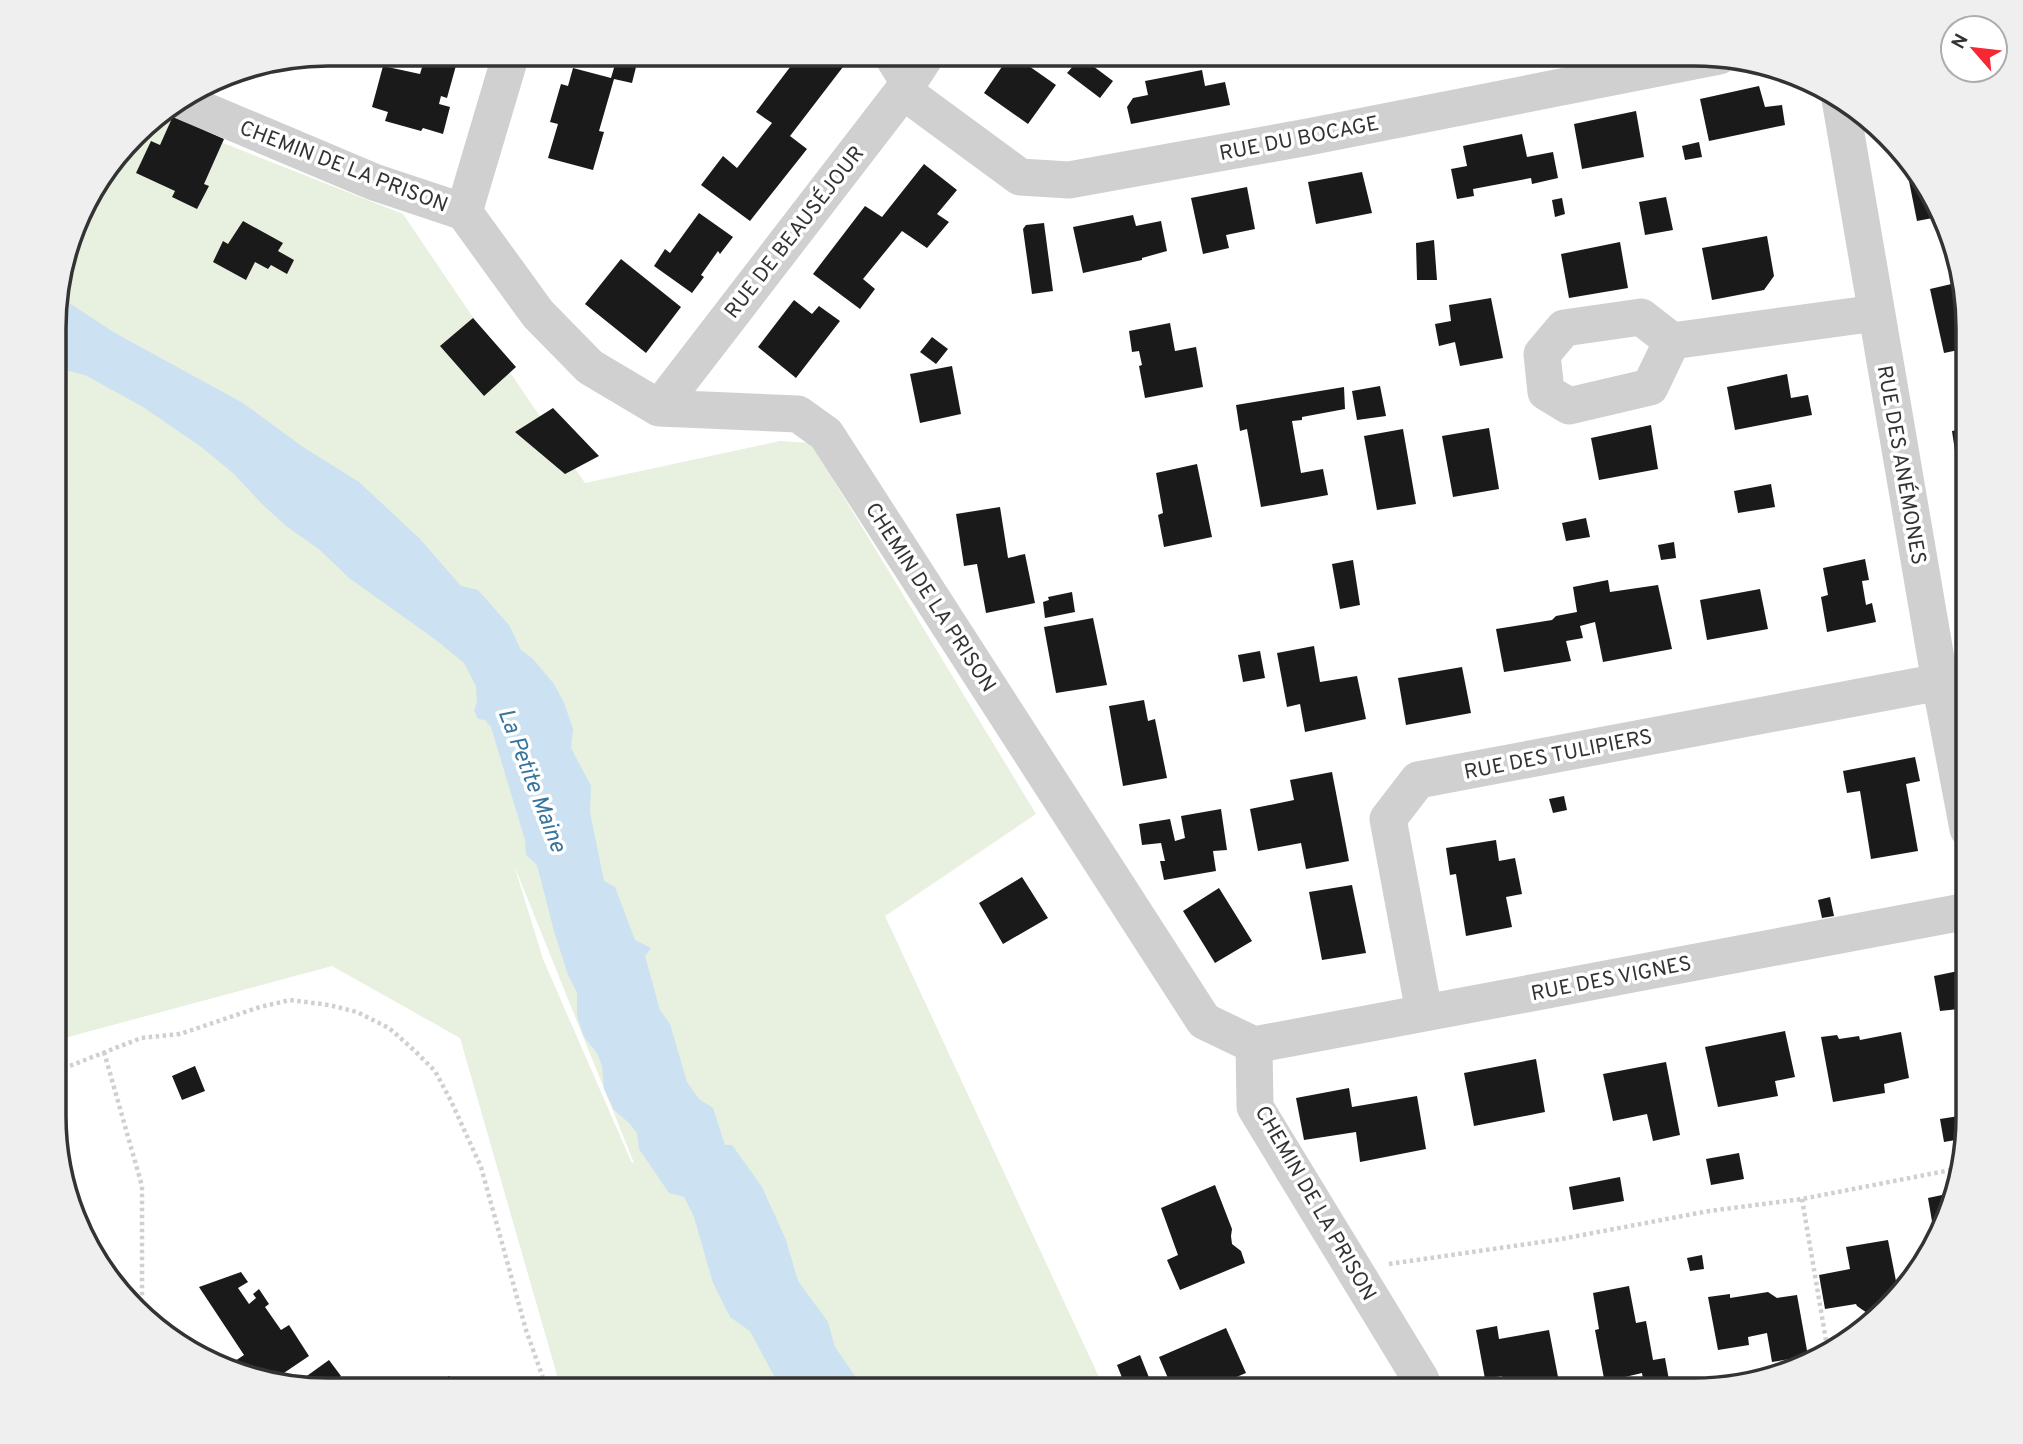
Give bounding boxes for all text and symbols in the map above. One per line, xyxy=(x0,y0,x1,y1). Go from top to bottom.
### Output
north arrow xyxy=(1939,14,2009,84)
text: N xyxy=(1947,30,1975,54)
street label: RUE DU BOCAGE xyxy=(1217,111,1381,168)
street label: CHEMIN DE LA PRISON xyxy=(235,115,451,220)
street label: RUE DE BEAUSÉJOUR xyxy=(719,140,871,325)
street label: RUE DES ANÉMONES xyxy=(1870,363,1932,567)
street label: CHEMIN DE LA PRISON xyxy=(858,498,1001,698)
water label: La Petite Maine xyxy=(490,705,572,858)
street label: RUE DES TULIPIERS xyxy=(1462,724,1655,787)
street label: RUE DES VIGNES xyxy=(1529,951,1694,1008)
street label: CHEMIN DE LA PRISON xyxy=(1248,1101,1382,1306)

